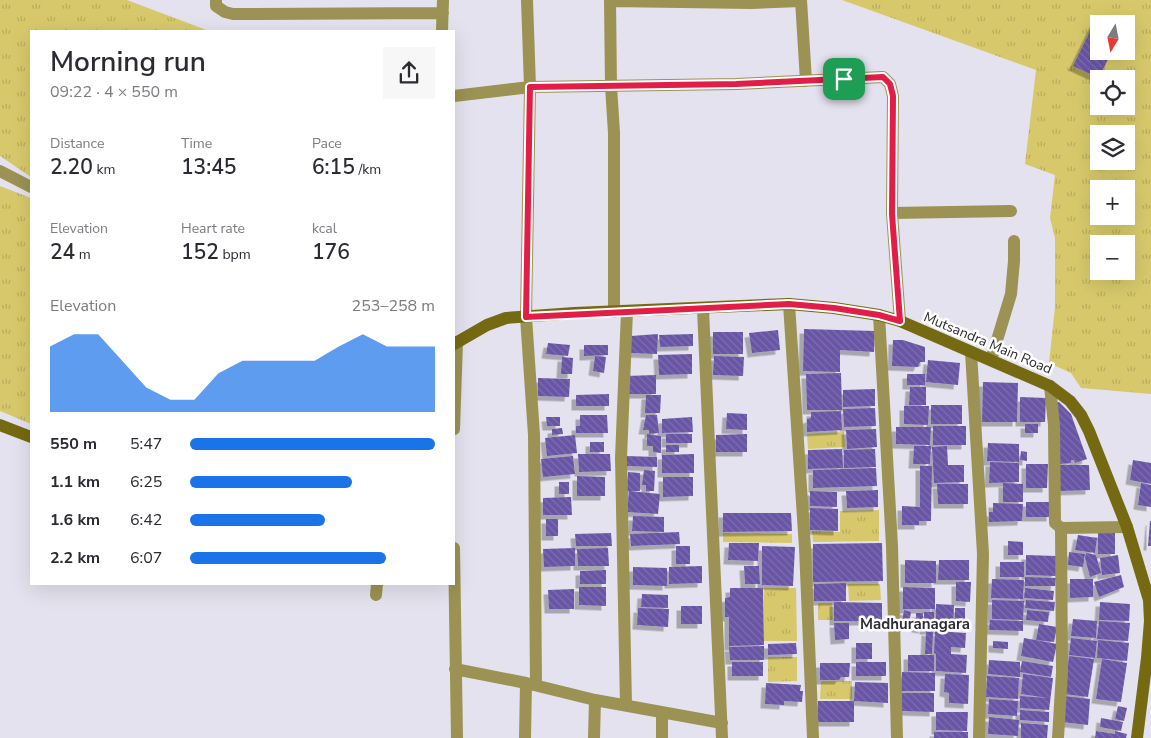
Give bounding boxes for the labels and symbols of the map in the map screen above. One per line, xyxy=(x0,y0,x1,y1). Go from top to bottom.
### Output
north arrow xyxy=(1090,15,1135,60)
pin xyxy=(823,58,865,100)
street label: Mutsandra Main Road xyxy=(921,307,1055,379)
district label: Madhuranagara xyxy=(860,614,970,634)

